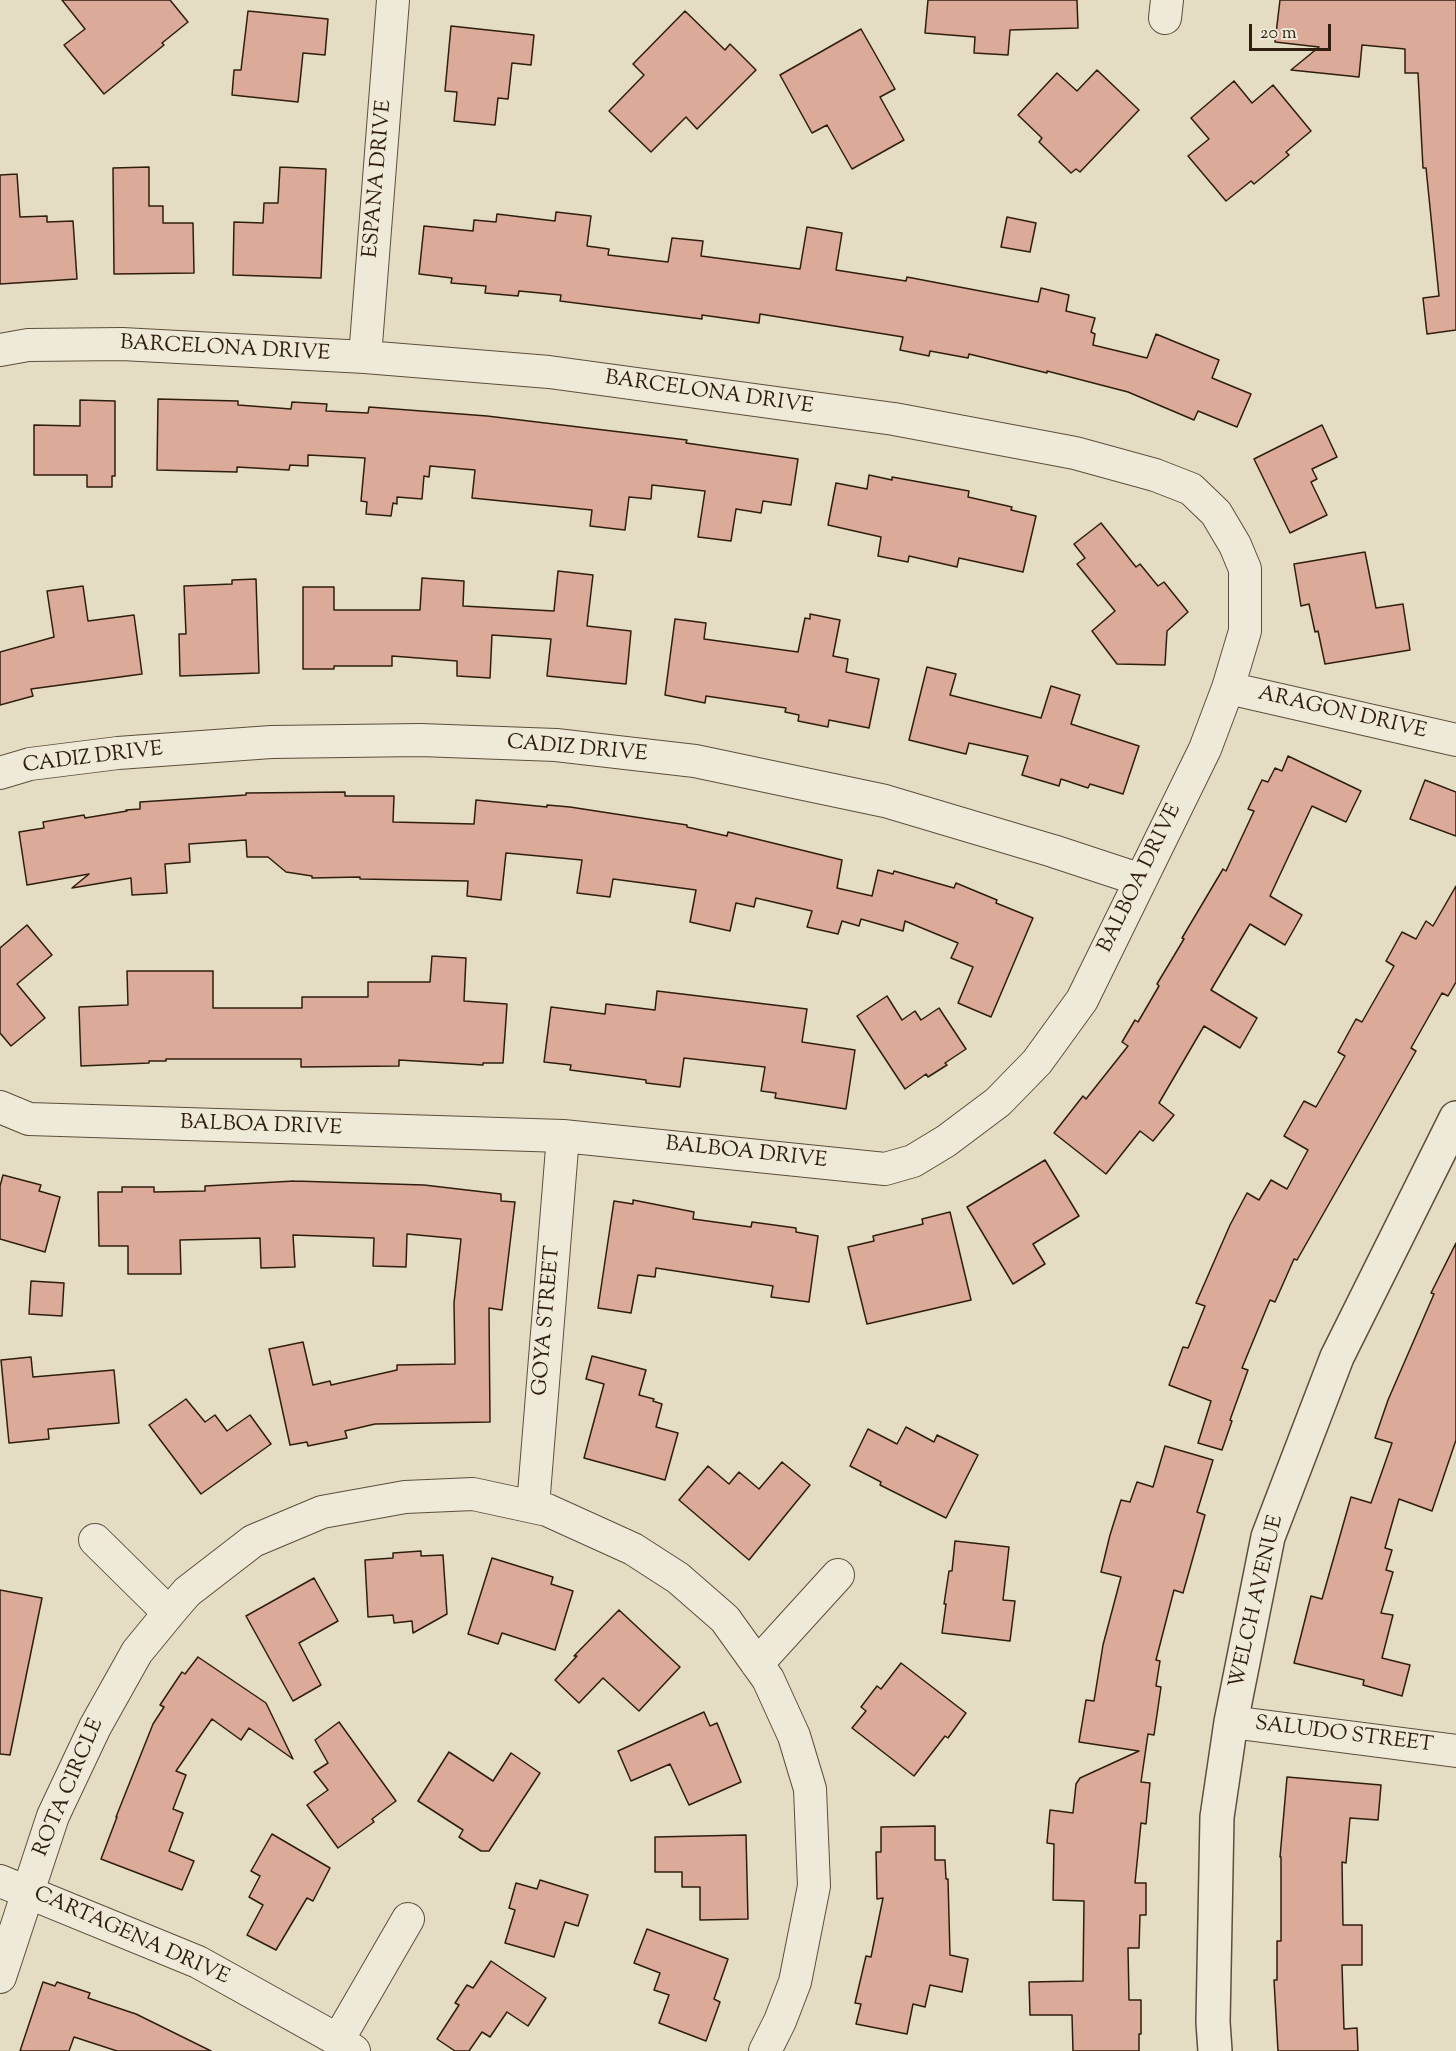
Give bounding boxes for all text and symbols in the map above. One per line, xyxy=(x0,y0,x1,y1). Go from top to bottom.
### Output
scale bar xyxy=(1252,12,1334,50)
text: 20 m xyxy=(1260,21,1297,47)
street label: ESPANA DRIVE xyxy=(360,99,398,259)
street label: BARCELONA DRIVE xyxy=(119,332,331,368)
street label: BARCELONA DRIVE xyxy=(603,367,815,421)
street label: ARAGON DRIVE xyxy=(1255,682,1429,746)
street label: CADIZ DRIVE xyxy=(506,731,648,769)
street label: CADIZ DRIVE xyxy=(21,738,165,780)
street label: BALBOA DRIVE xyxy=(1094,801,1188,957)
street label: BALBOA DRIVE xyxy=(180,1112,342,1142)
street label: BALBOA DRIVE xyxy=(664,1133,828,1175)
street label: GOYA STREET xyxy=(529,1245,567,1397)
street label: WELCH AVENUE xyxy=(1226,1513,1290,1691)
street label: SALUDO STREET xyxy=(1253,1713,1435,1759)
street label: ROTA CIRCLE xyxy=(30,1715,110,1861)
street label: CARTAGENA DRIVE xyxy=(29,1883,233,1991)

